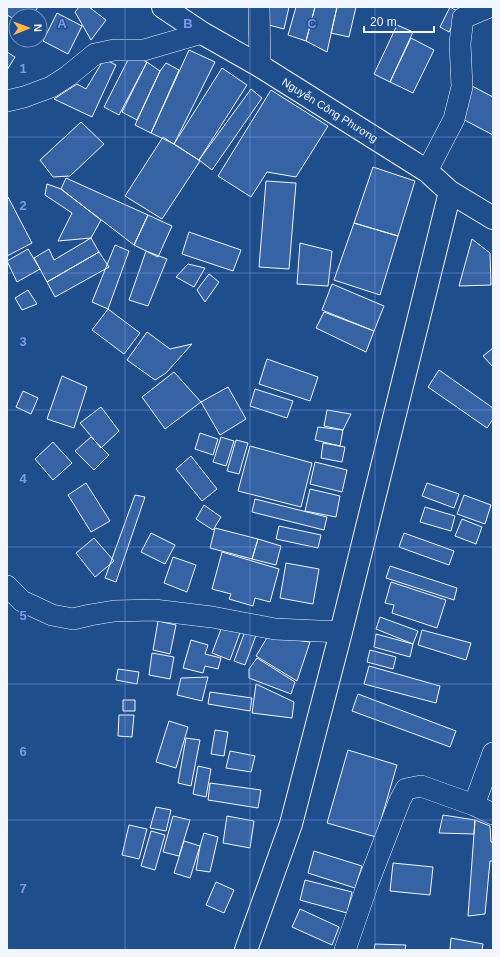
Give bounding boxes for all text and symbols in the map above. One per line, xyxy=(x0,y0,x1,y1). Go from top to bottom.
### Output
north arrow xyxy=(8,8,48,48)
scale bar xyxy=(364,8,434,34)
text: 20 m xyxy=(370,15,397,29)
text: A xyxy=(57,16,67,31)
text: B xyxy=(183,16,193,31)
text: C xyxy=(307,16,317,31)
text: N xyxy=(32,24,44,32)
text: 1 xyxy=(19,61,27,76)
street label: Nguyễn Công Phương xyxy=(280,76,380,144)
text: 2 xyxy=(19,198,27,213)
text: 3 xyxy=(19,334,27,349)
text: 4 xyxy=(19,471,27,486)
text: 5 xyxy=(19,608,27,623)
text: 6 xyxy=(19,744,27,759)
text: 7 xyxy=(19,881,27,896)

